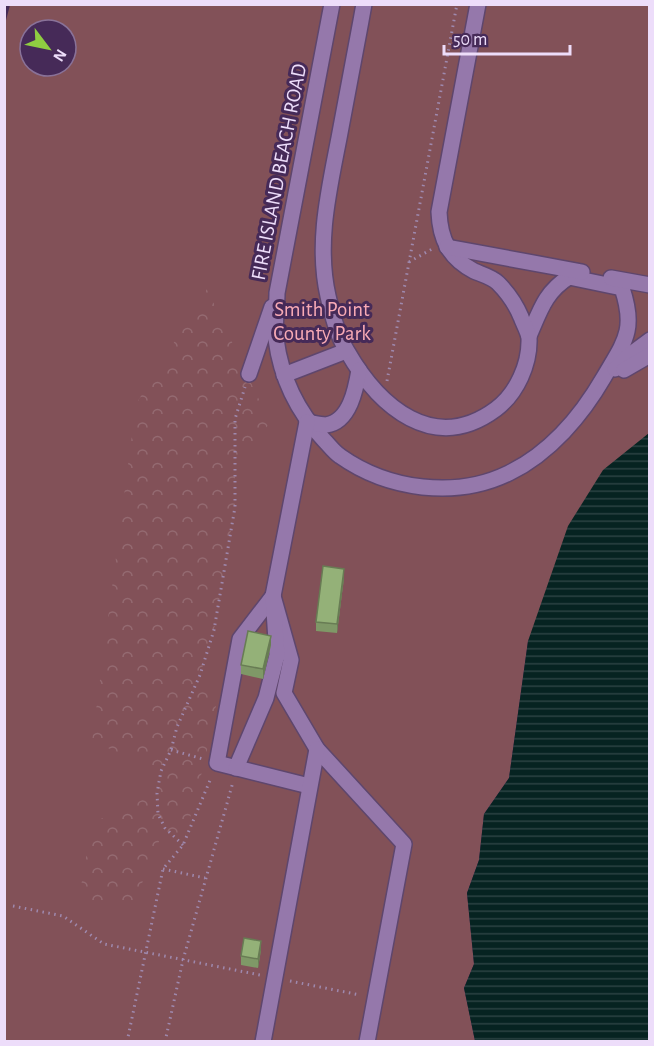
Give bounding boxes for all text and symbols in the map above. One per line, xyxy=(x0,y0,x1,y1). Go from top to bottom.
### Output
north arrow xyxy=(18,18,78,78)
scale bar xyxy=(444,18,570,56)
text: 50 m xyxy=(453,31,487,49)
text: N xyxy=(50,46,70,64)
street label: FIRE ISLAND BEACH ROAD xyxy=(248,62,310,282)
park label: Smith Point County Park xyxy=(273,299,371,344)

